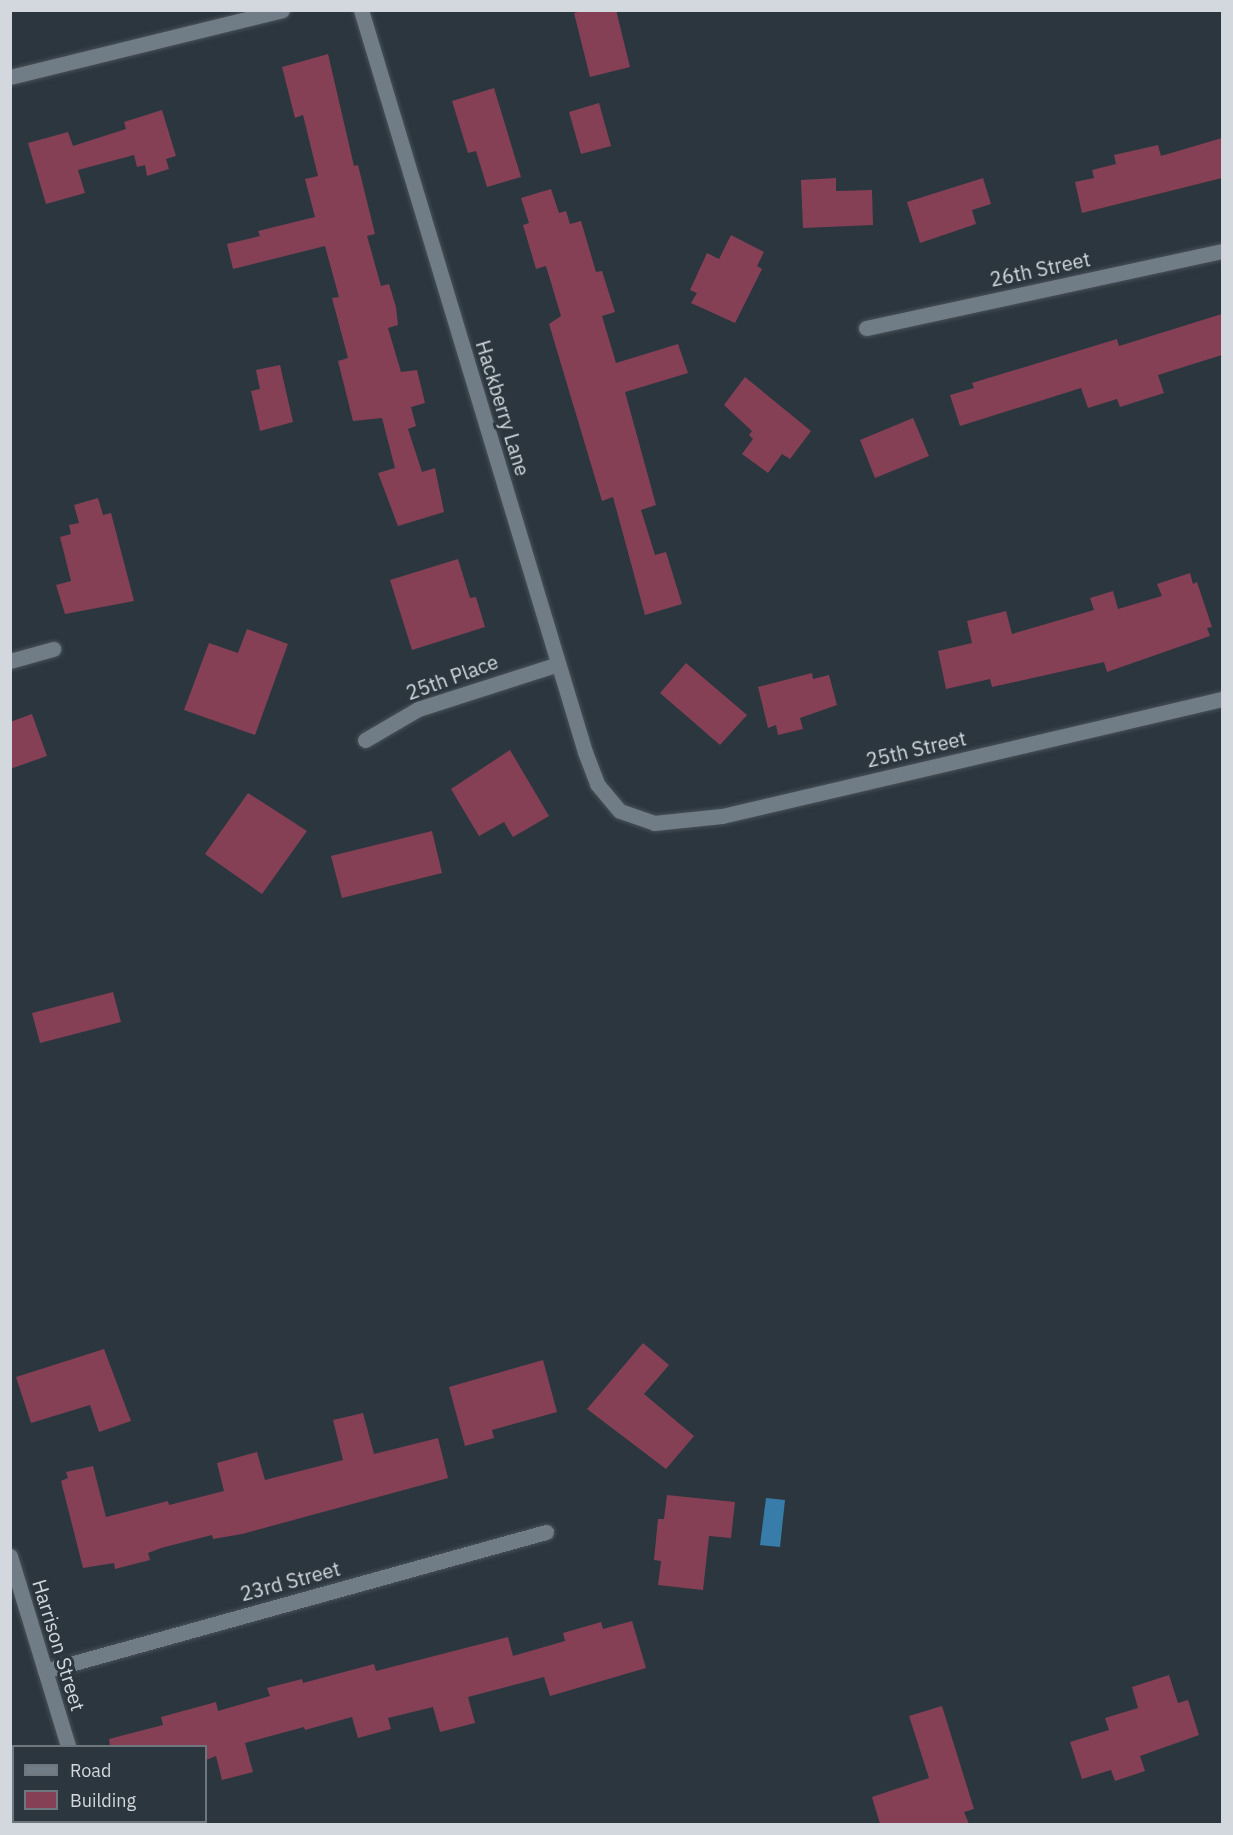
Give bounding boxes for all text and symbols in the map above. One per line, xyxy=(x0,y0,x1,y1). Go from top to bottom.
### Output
street label: 26th Street xyxy=(988,247,1092,291)
street label: Hackberry Lane xyxy=(471,337,535,479)
street label: 25th Place xyxy=(403,649,501,705)
street label: 25th Street xyxy=(864,726,968,772)
street label: 23rd Street xyxy=(237,1556,343,1606)
street label: Harrison Street xyxy=(28,1576,90,1714)
legend xyxy=(12,1745,207,1823)
text: Road xyxy=(70,1759,111,1782)
text: Building xyxy=(70,1789,136,1812)

